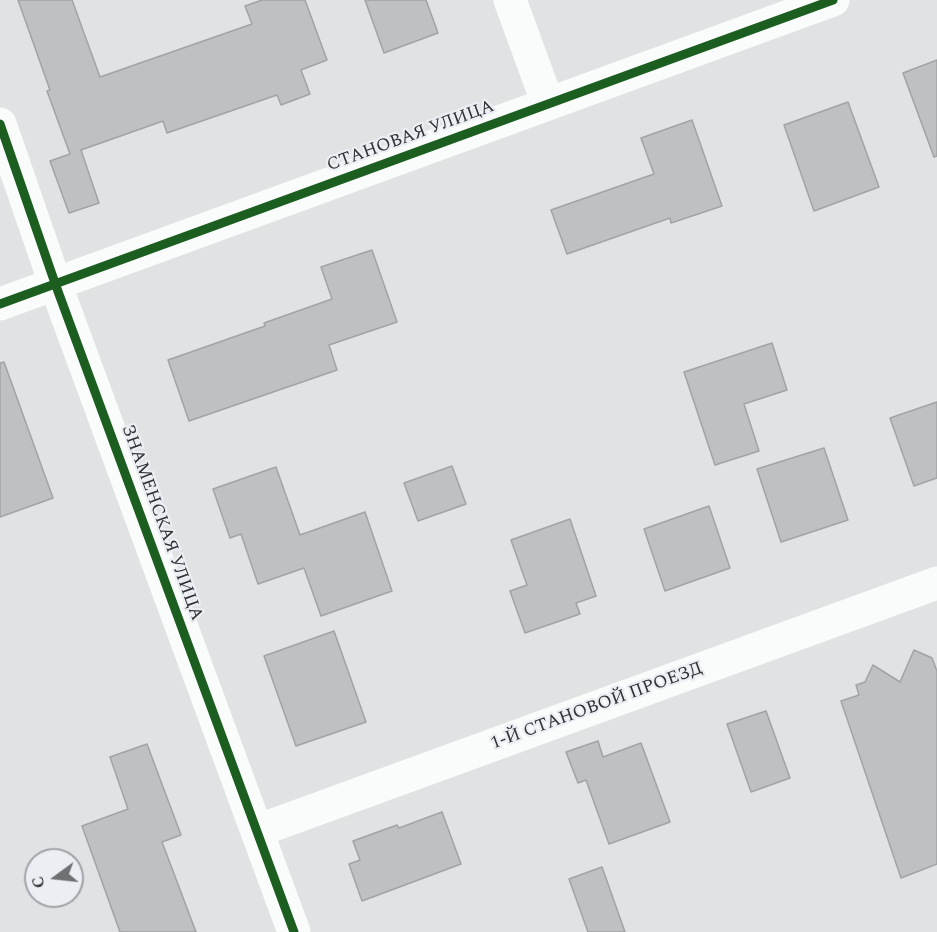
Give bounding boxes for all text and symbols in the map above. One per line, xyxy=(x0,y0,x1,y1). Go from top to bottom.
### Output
street label: СТАНОВАЯ УЛИЦА xyxy=(324,97,498,177)
street label: ЗНАМЕНСКАЯ УЛИЦА xyxy=(115,422,207,624)
street label: 1-Й СТАНОВОЙ ПРОЕЗД xyxy=(488,659,706,755)
north arrow xyxy=(24,848,84,908)
text: С xyxy=(25,874,52,891)

